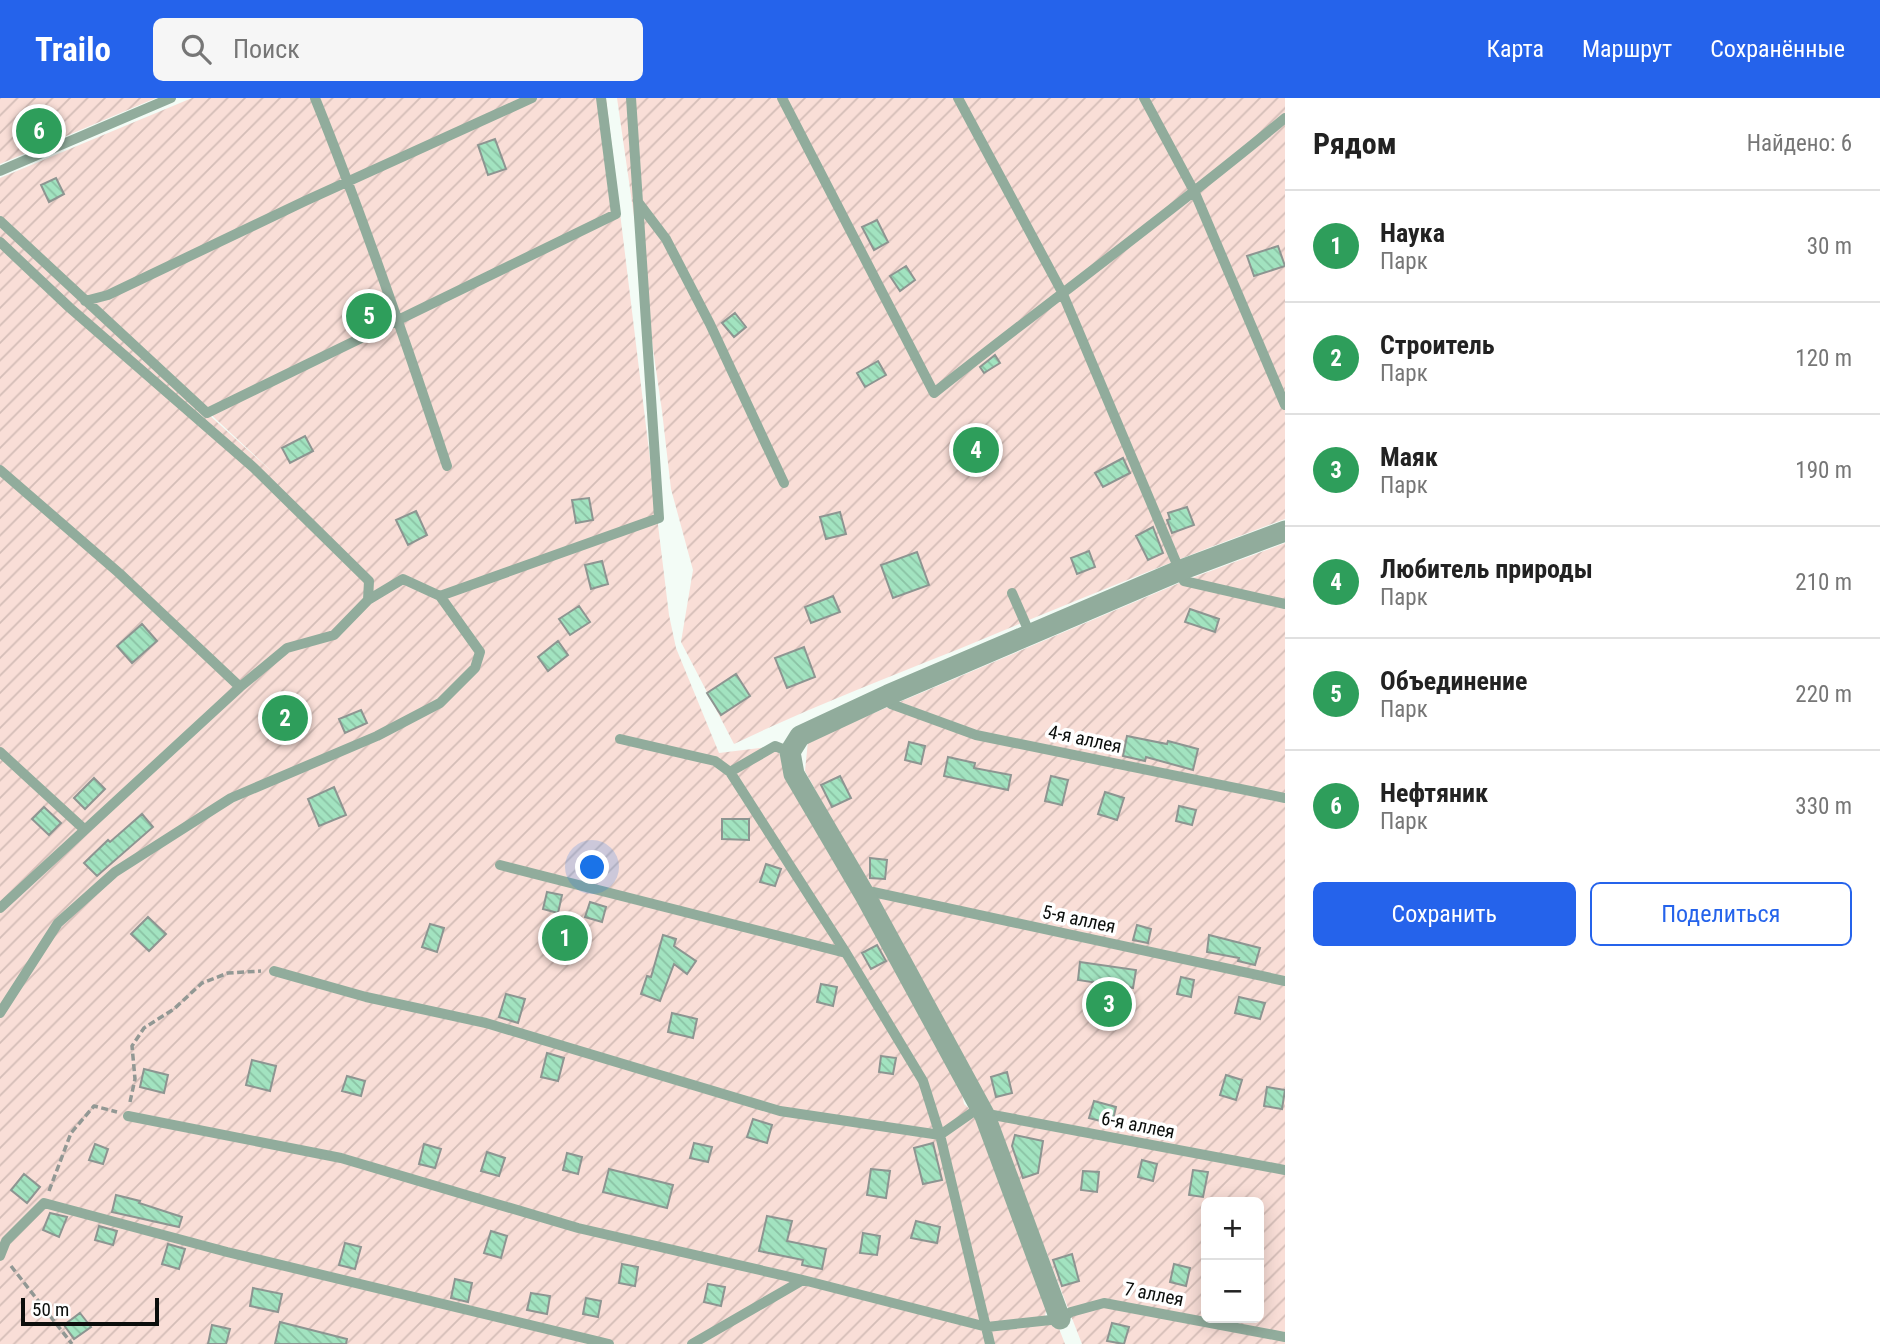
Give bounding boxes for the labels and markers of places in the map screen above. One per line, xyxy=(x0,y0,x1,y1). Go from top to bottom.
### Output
pin: 6 xyxy=(16,105,62,157)
pin: 5 xyxy=(346,290,392,342)
pin: 4 xyxy=(953,424,999,476)
pin: 2 xyxy=(262,692,308,744)
pin: 1 xyxy=(542,912,588,964)
pin: 3 xyxy=(1086,978,1132,1030)

